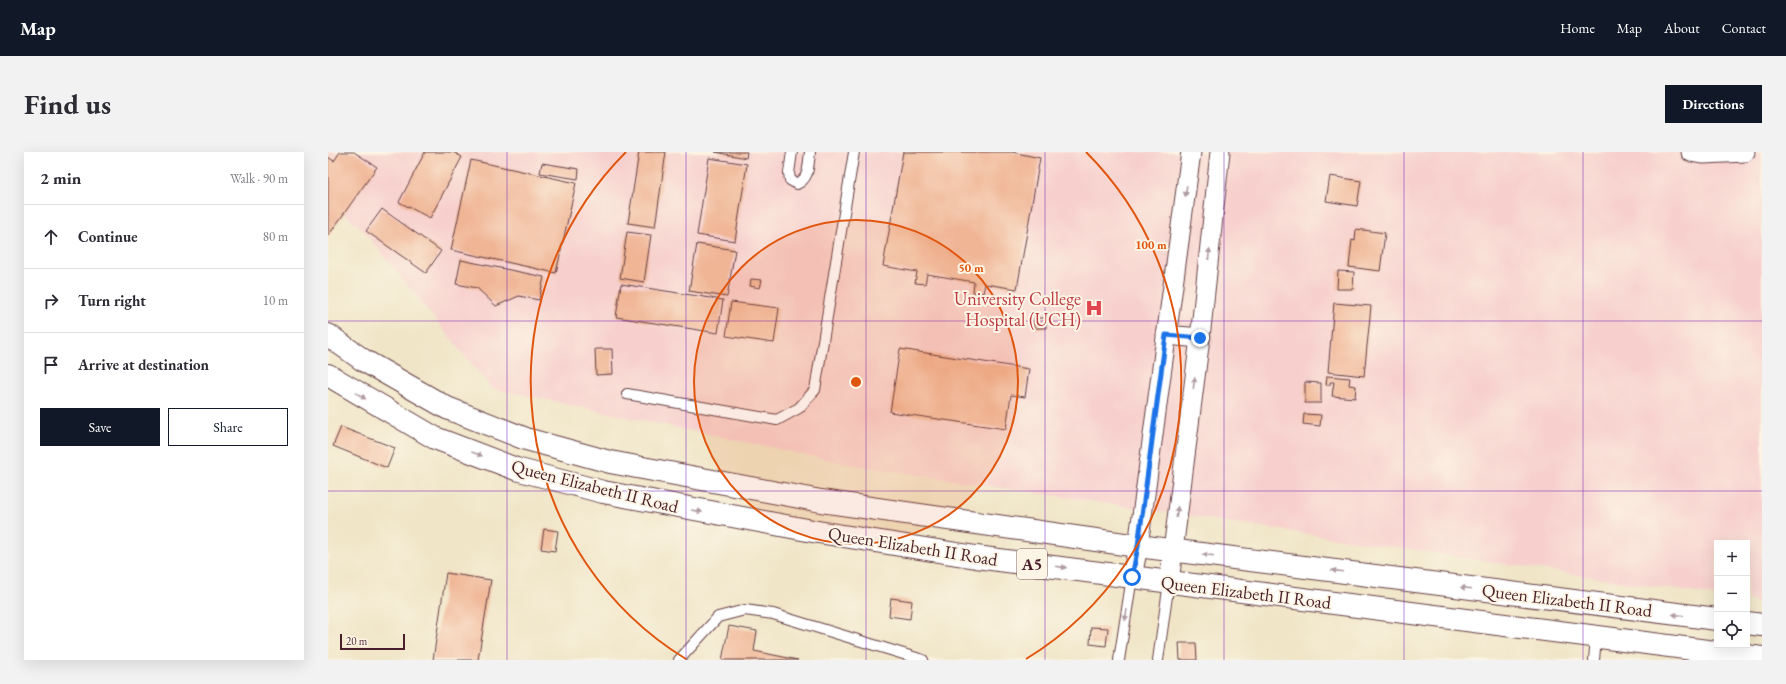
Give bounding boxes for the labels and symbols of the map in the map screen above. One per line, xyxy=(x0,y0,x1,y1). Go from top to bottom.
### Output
one-way arrow xyxy=(1183,185,1189,197)
text: 100 m xyxy=(1135,237,1167,253)
one-way arrow xyxy=(1206,248,1212,260)
text: 50 m xyxy=(958,260,984,276)
place label: University College Hospital (UCH) xyxy=(954,287,1081,331)
hospital icon: University College Hospital (UCH) xyxy=(1084,298,1104,318)
route end xyxy=(1191,329,1209,347)
centre of rings xyxy=(849,375,863,389)
one-way arrow xyxy=(1191,377,1197,389)
one-way arrow xyxy=(356,392,366,400)
one-way arrow xyxy=(471,452,483,458)
street label: Queen Elizabeth II Road xyxy=(509,454,682,518)
one-way arrow xyxy=(1174,506,1180,518)
one-way arrow xyxy=(691,508,703,514)
street label: Queen Elizabeth II Road xyxy=(827,521,1000,571)
road number: A5 xyxy=(1017,549,1047,579)
one-way arrow xyxy=(1202,552,1214,558)
one-way arrow xyxy=(1055,564,1067,571)
route start xyxy=(1123,568,1141,586)
one-way arrow xyxy=(1331,568,1343,575)
street label: Queen Elizabeth II Road xyxy=(1160,570,1333,614)
street label: Queen Elizabeth II Road xyxy=(1481,578,1654,622)
one-way arrow xyxy=(1460,584,1472,591)
one-way arrow xyxy=(1123,609,1129,621)
one-way arrow xyxy=(1672,611,1684,618)
scale bar xyxy=(340,632,405,651)

